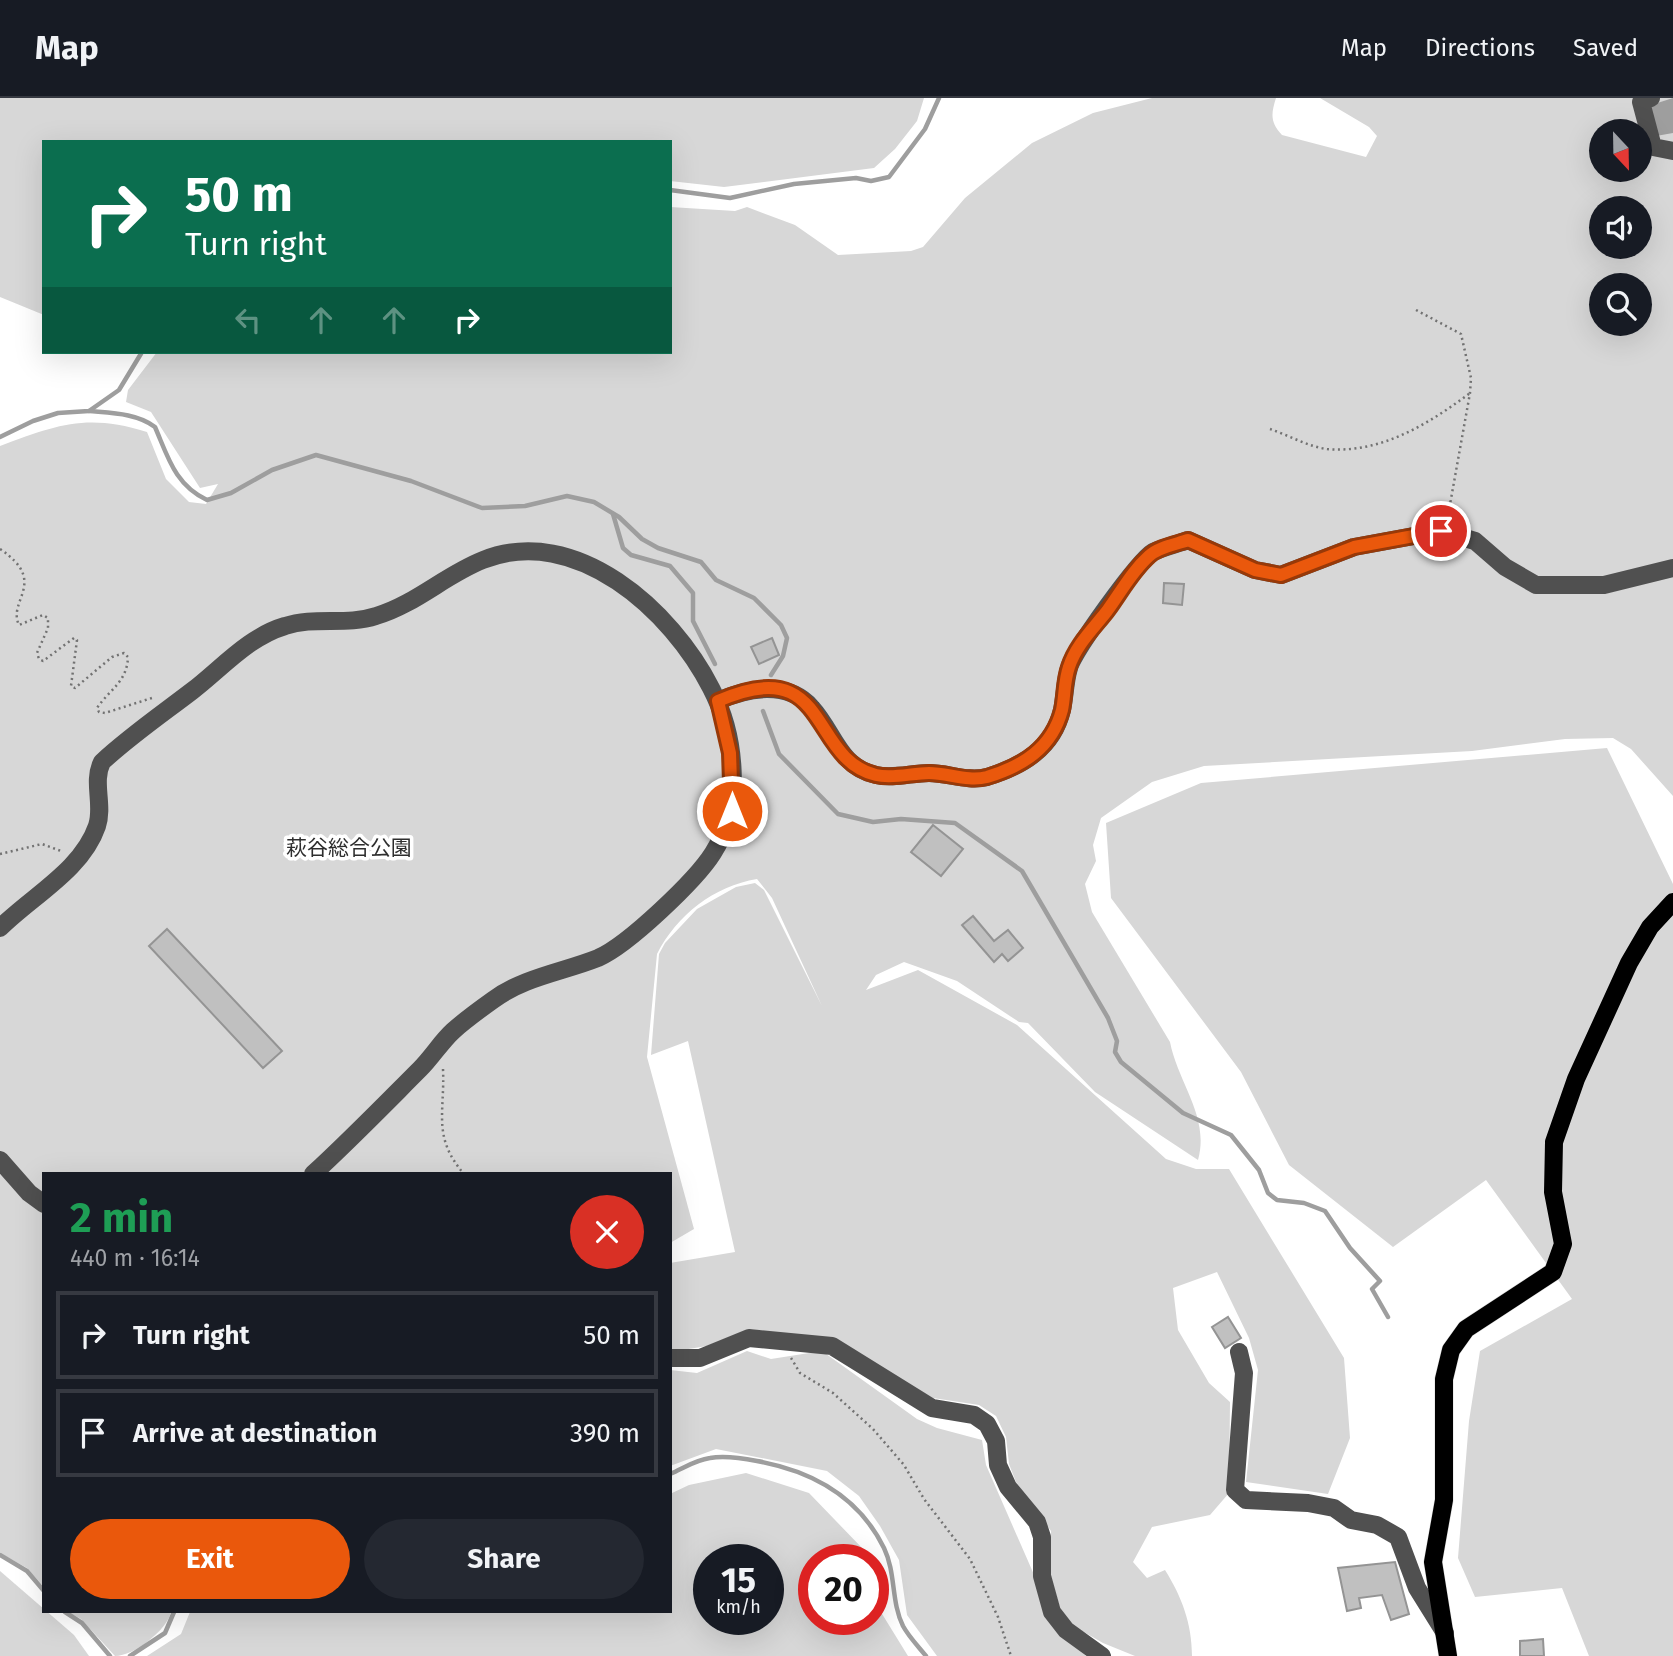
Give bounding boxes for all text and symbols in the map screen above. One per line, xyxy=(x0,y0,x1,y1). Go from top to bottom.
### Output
text: Map xyxy=(35,28,99,68)
text: Map xyxy=(1341,34,1387,62)
text: Directions xyxy=(1425,34,1535,62)
text: Saved xyxy=(1573,34,1638,62)
north arrow xyxy=(1589,119,1652,182)
map controls xyxy=(1589,119,1652,336)
text: 50 m xyxy=(185,165,293,224)
icon: right xyxy=(70,168,161,259)
button: sound xyxy=(1589,196,1652,259)
text: Turn right xyxy=(185,225,327,263)
button: search xyxy=(1589,273,1652,336)
icon: left xyxy=(229,301,267,339)
icon: ahead xyxy=(302,301,340,339)
icon: ahead xyxy=(375,301,413,339)
icon: right xyxy=(448,301,486,339)
pin xyxy=(1411,501,1471,561)
icon: arrive xyxy=(1422,512,1460,550)
position arrow xyxy=(695,774,769,848)
park label: 萩谷総合公園 xyxy=(286,835,412,861)
text: 2 min xyxy=(70,1193,173,1243)
button: close xyxy=(570,1195,644,1269)
text: 440 m · 16:14 xyxy=(70,1244,200,1272)
icon: right xyxy=(74,1316,112,1354)
text: Turn right xyxy=(133,1320,250,1351)
text: 50 m xyxy=(583,1320,640,1351)
icon: arrive xyxy=(74,1414,112,1452)
text: Arrive at destination xyxy=(133,1418,377,1449)
text: 390 m xyxy=(570,1418,640,1449)
button: Exit xyxy=(70,1519,350,1599)
button: Share xyxy=(364,1519,644,1599)
speed limit sign: 20 xyxy=(798,1544,889,1635)
text: 15 xyxy=(721,1559,756,1601)
text: km/h xyxy=(716,1596,761,1618)

